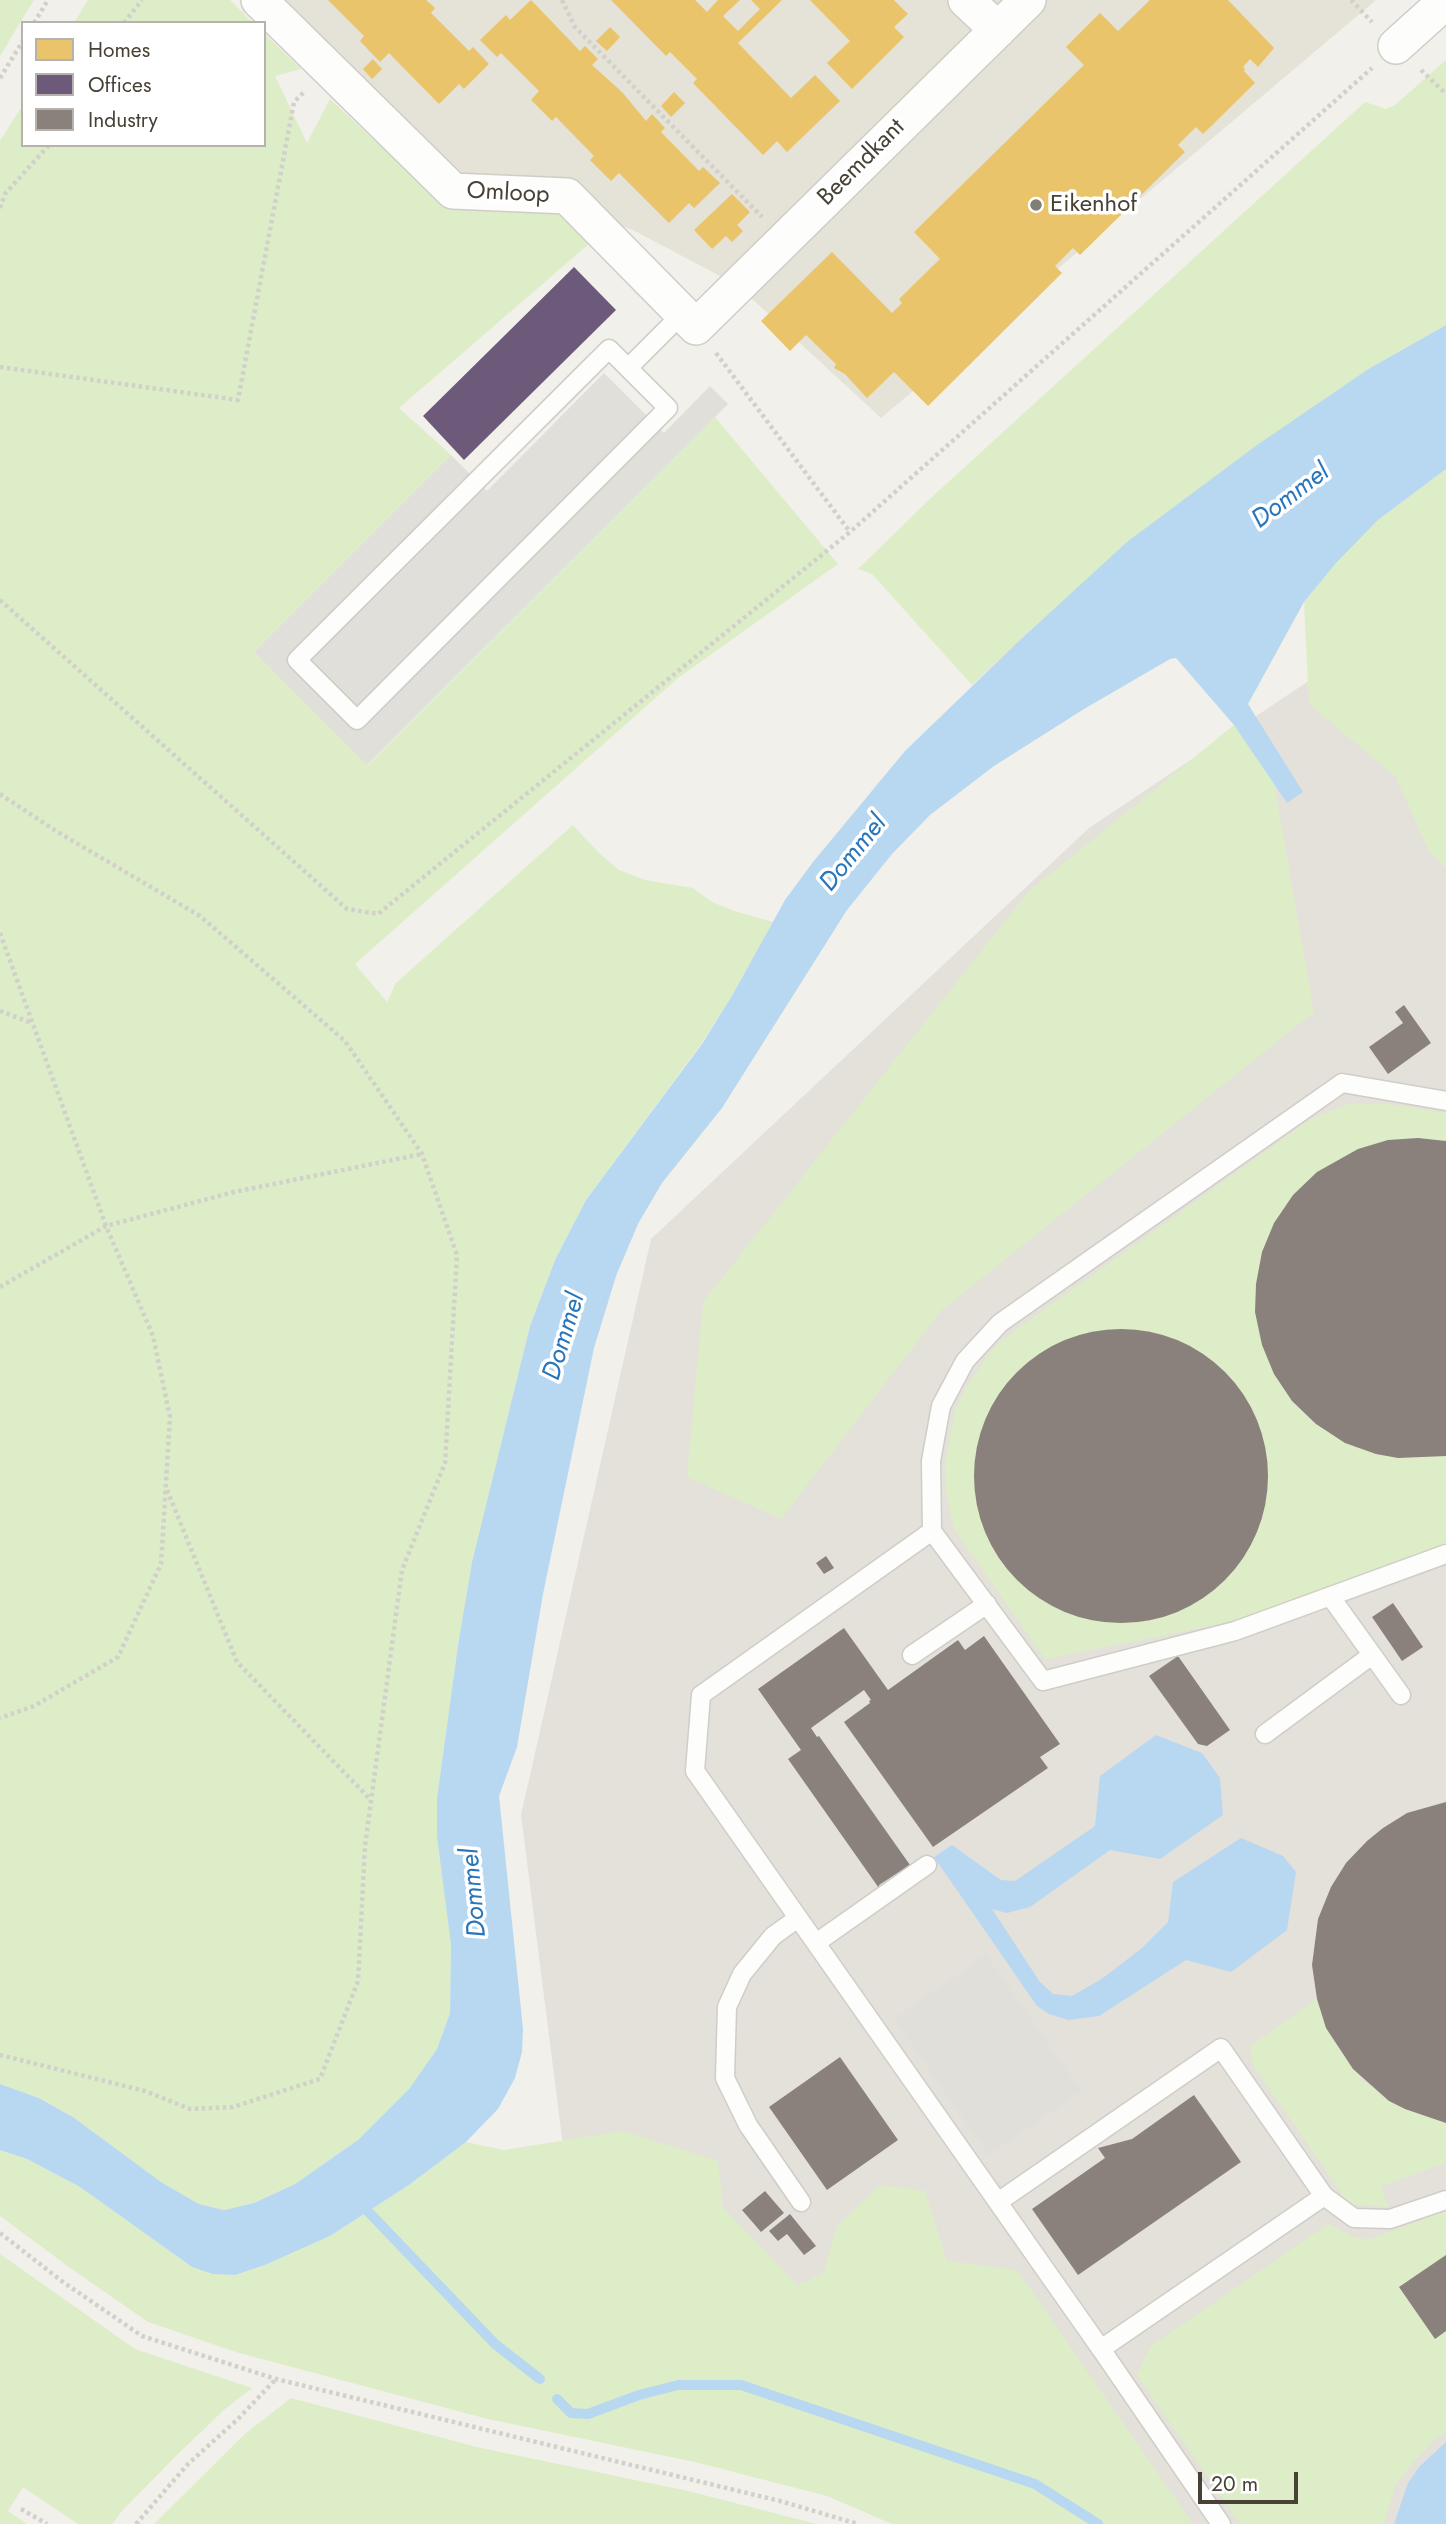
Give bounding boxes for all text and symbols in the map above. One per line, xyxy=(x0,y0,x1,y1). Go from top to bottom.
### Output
legend xyxy=(21,21,266,147)
text: Homes xyxy=(88,35,150,65)
text: Offices xyxy=(88,70,151,100)
text: Industry xyxy=(88,105,158,135)
street label: Beemdkant xyxy=(813,114,911,212)
street label: Omloop xyxy=(466,177,550,211)
place label: Eikenhof xyxy=(1050,191,1137,219)
marker: Eikenhof xyxy=(1028,197,1044,213)
water label: Dommel xyxy=(1246,458,1336,536)
water label: Dommel xyxy=(814,810,894,898)
water label: Dommel xyxy=(537,1290,593,1384)
water label: Dommel xyxy=(456,1847,494,1939)
scale bar xyxy=(1201,2458,1301,2502)
text: 20 m xyxy=(1211,2469,1258,2499)

